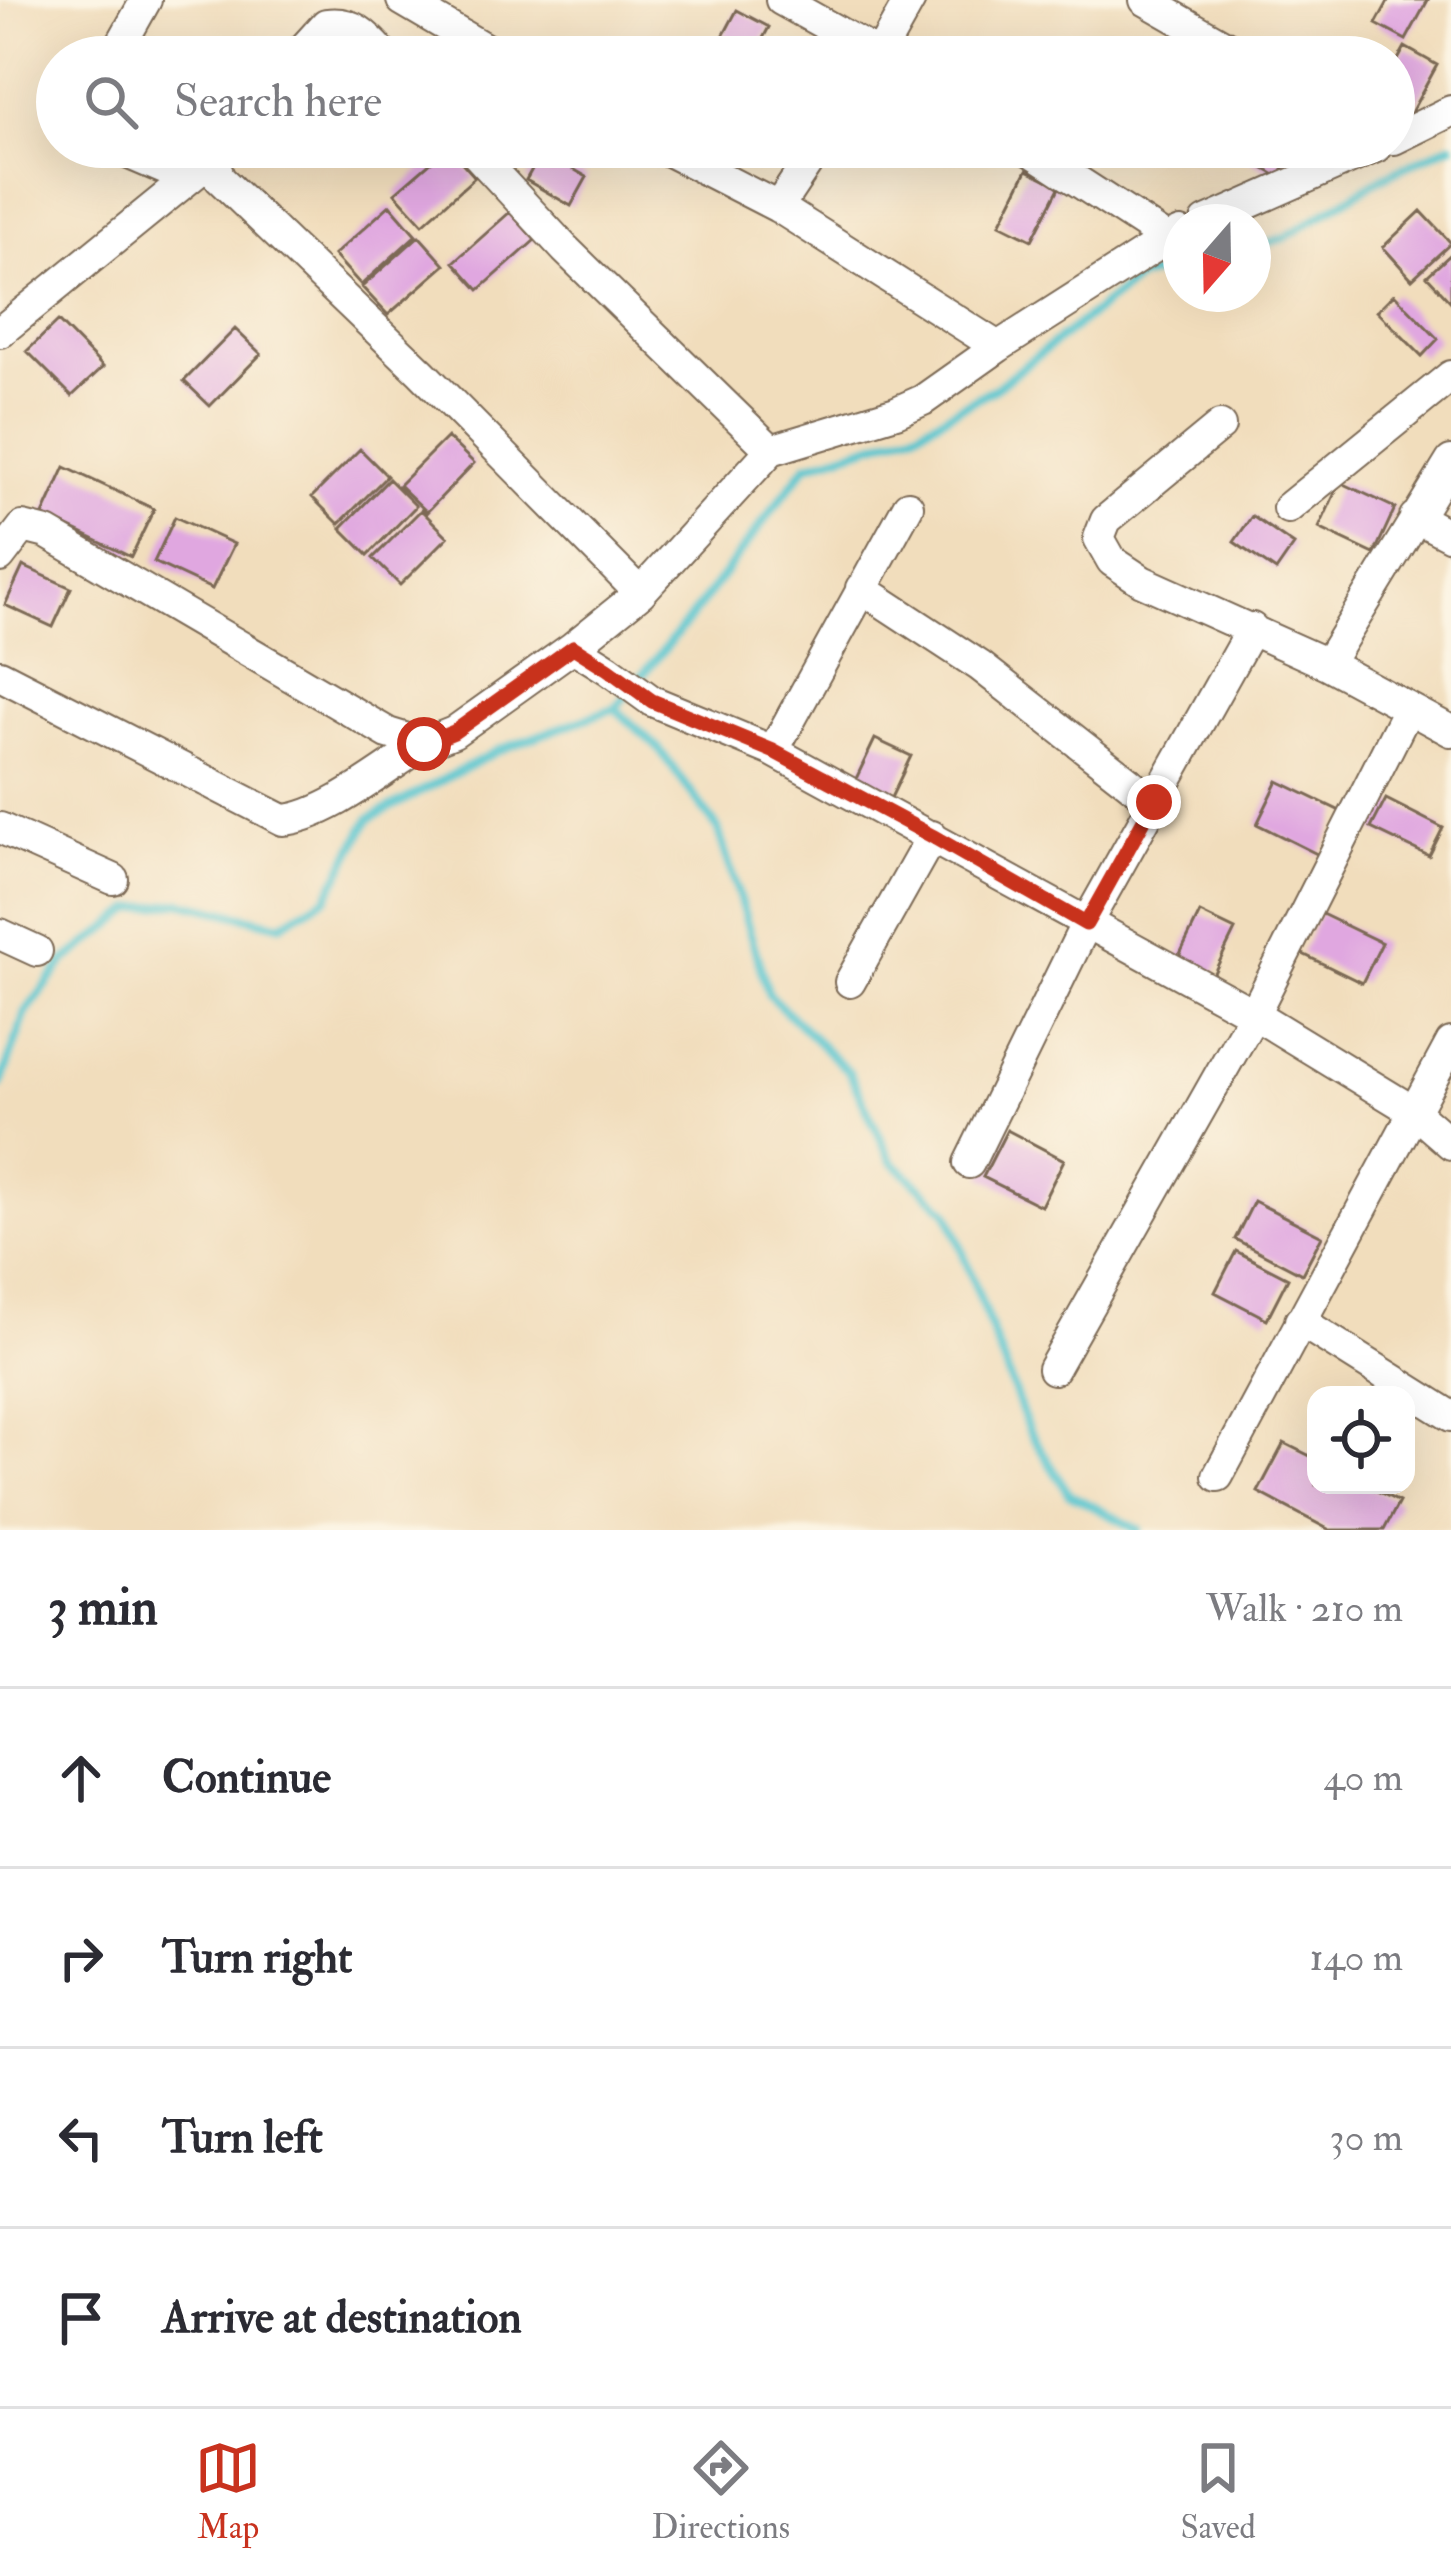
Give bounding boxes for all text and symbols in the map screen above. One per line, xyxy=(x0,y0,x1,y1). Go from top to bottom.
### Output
search box xyxy=(36,36,1415,168)
icon: search xyxy=(78,69,144,135)
text: Search here xyxy=(174,74,382,130)
north arrow xyxy=(1163,204,1271,312)
route start xyxy=(397,717,451,771)
route end xyxy=(1127,775,1181,829)
map controls xyxy=(1307,1386,1415,1494)
button: locate xyxy=(1307,1386,1415,1494)
text: 3 min xyxy=(48,1576,158,1640)
text: Walk · 210 m xyxy=(1206,1584,1403,1633)
icon: ahead xyxy=(48,1745,114,1811)
text: Continue xyxy=(162,1750,331,1806)
text: 40 m xyxy=(1324,1753,1403,1802)
icon: right xyxy=(48,1925,114,1991)
text: Turn right xyxy=(162,1930,352,1986)
text: 140 m xyxy=(1310,1933,1403,1982)
icon: left xyxy=(48,2105,114,2171)
text: Turn left xyxy=(162,2110,323,2166)
text: 30 m xyxy=(1330,2113,1403,2162)
icon: arrive xyxy=(48,2285,114,2351)
text: Arrive at destination xyxy=(162,2290,522,2346)
tab: Map xyxy=(195,2435,261,2548)
tab: Directions xyxy=(652,2435,790,2548)
tab: Saved xyxy=(1180,2435,1256,2548)

